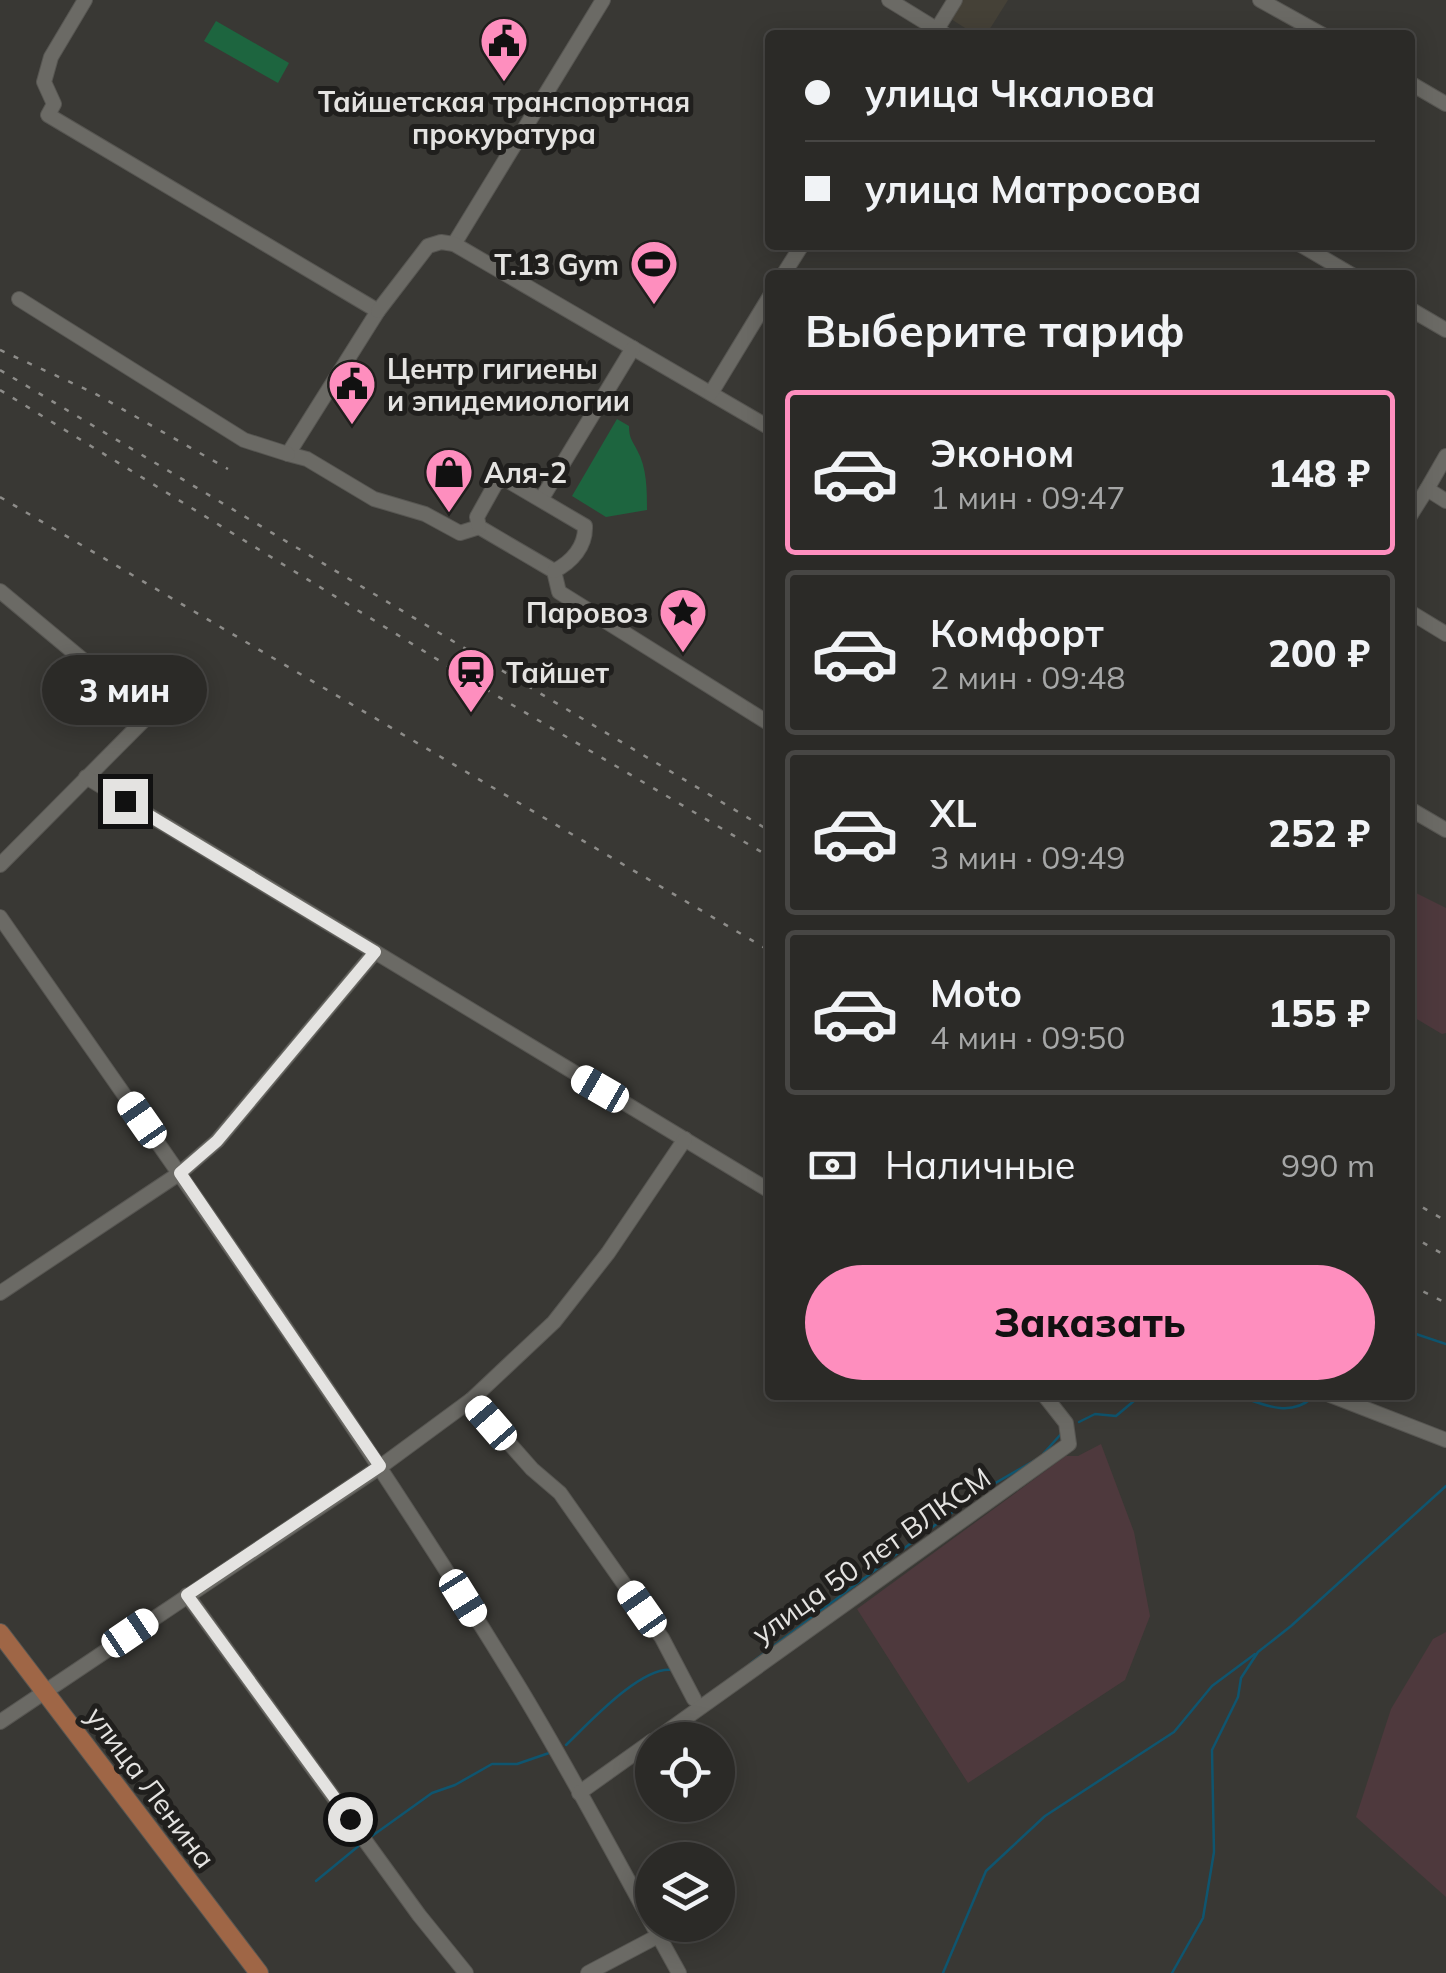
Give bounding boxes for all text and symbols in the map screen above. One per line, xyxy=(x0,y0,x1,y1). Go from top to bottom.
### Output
public building icon: Тайшетская транспортная прокуратура xyxy=(478,15,530,83)
text: улица Чкалова xyxy=(865,69,1155,117)
place label: Тайшетская транспортная прокуратура xyxy=(318,84,690,151)
text: улица Матросова xyxy=(865,165,1202,213)
sports icon: T.13 Gym xyxy=(628,238,680,306)
place label: T.13 Gym xyxy=(494,247,619,282)
text: Выберите тариф xyxy=(805,302,1185,358)
place label: Центр гигиены и эпидемиологии xyxy=(387,351,630,418)
public building icon: Центр гигиены и эпидемиологии xyxy=(326,358,378,426)
icon: car xyxy=(810,428,900,518)
text: Эконом xyxy=(930,429,1074,477)
shop icon: Аля-2 xyxy=(423,446,475,514)
text: 148 ₽ xyxy=(1268,449,1370,497)
place label: Аля-2 xyxy=(484,455,567,490)
text: 1 мин · 09:47 xyxy=(930,477,1125,517)
place icon: Паровоз xyxy=(657,586,709,654)
place label: Паровоз xyxy=(526,595,648,630)
icon: car xyxy=(810,608,900,698)
text: Комфорт xyxy=(930,609,1104,657)
text: 200 ₽ xyxy=(1268,629,1370,677)
station icon: Тайшет xyxy=(445,646,497,714)
place label: Тайшет xyxy=(506,655,610,690)
callout: 3 мин xyxy=(42,656,208,726)
text: 2 мин · 09:48 xyxy=(930,657,1125,697)
text: 3 мин xyxy=(79,670,170,710)
route end xyxy=(103,779,148,824)
icon: car xyxy=(810,788,900,878)
text: XL xyxy=(930,789,977,837)
text: 252 ₽ xyxy=(1268,809,1370,857)
text: 3 мин · 09:49 xyxy=(930,837,1125,877)
icon: car xyxy=(810,968,900,1058)
text: Moto xyxy=(930,969,1022,1017)
text: 155 ₽ xyxy=(1268,989,1370,1037)
text: 4 мин · 09:50 xyxy=(930,1017,1125,1057)
car xyxy=(567,1061,633,1117)
car xyxy=(113,1087,171,1153)
icon: cash xyxy=(805,1138,860,1193)
text: Наличные xyxy=(885,1141,1076,1189)
text: 990 m xyxy=(1281,1145,1375,1185)
button: Заказать xyxy=(805,1265,1375,1380)
car xyxy=(460,1391,522,1455)
street label: улица 50 лет ВЛКСМ xyxy=(745,1459,997,1651)
car xyxy=(434,1565,492,1631)
car xyxy=(613,1576,671,1642)
car xyxy=(97,1604,163,1662)
street label: улица Ленина xyxy=(79,1699,223,1875)
map controls xyxy=(635,1722,735,1942)
button: locate xyxy=(635,1722,735,1822)
route start xyxy=(328,1797,373,1842)
button: layers xyxy=(635,1842,735,1942)

